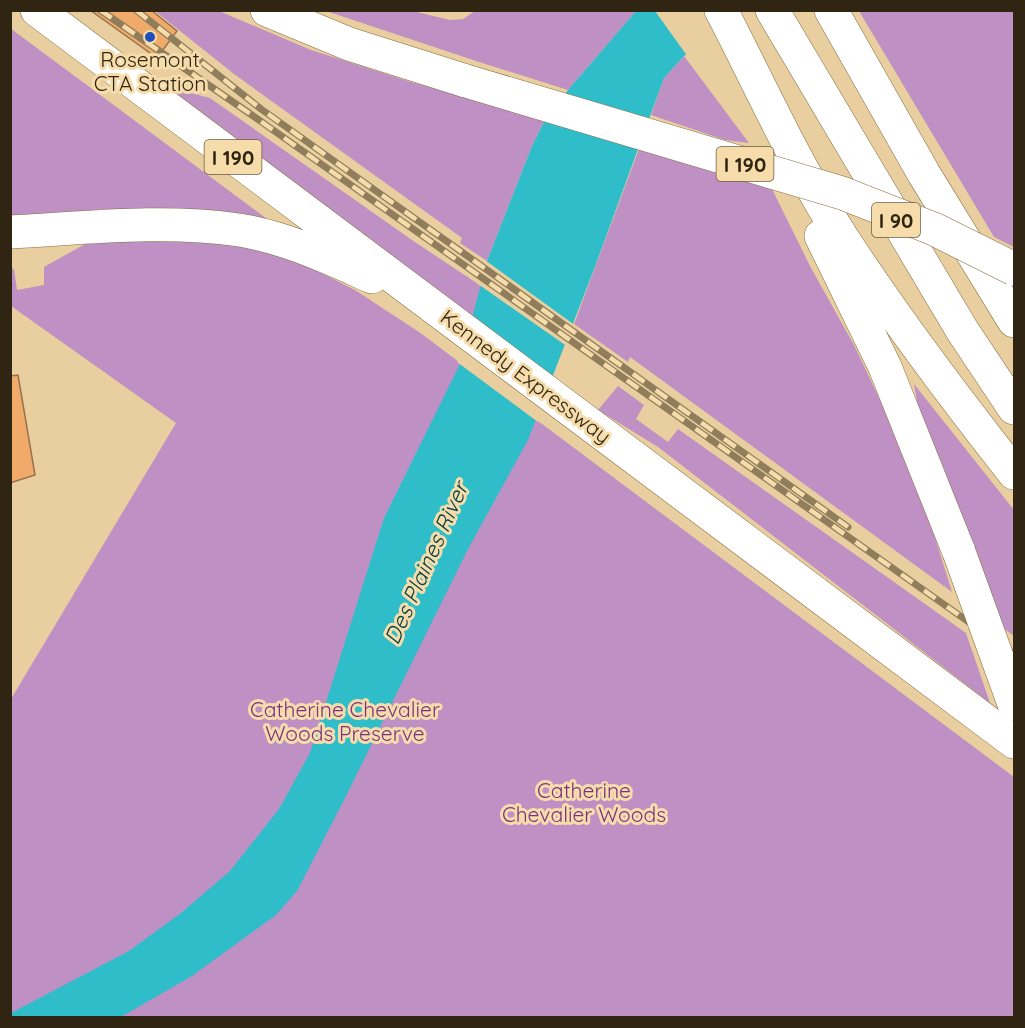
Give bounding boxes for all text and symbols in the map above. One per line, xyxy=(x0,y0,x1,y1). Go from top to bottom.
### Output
marker: Rosemont CTA Station xyxy=(143,30,157,44)
place label: Rosemont CTA Station xyxy=(94,46,206,96)
road number: I 190 xyxy=(204,140,262,174)
road number: I 190 xyxy=(716,147,774,181)
road number: I 90 xyxy=(872,203,920,237)
street label: Kennedy Expressway xyxy=(436,303,616,449)
water label: Des Plaines River xyxy=(378,475,475,648)
park label: Catherine Chevalier Woods Preserve xyxy=(250,696,440,746)
park label: Catherine Chevalier Woods xyxy=(502,777,666,827)

